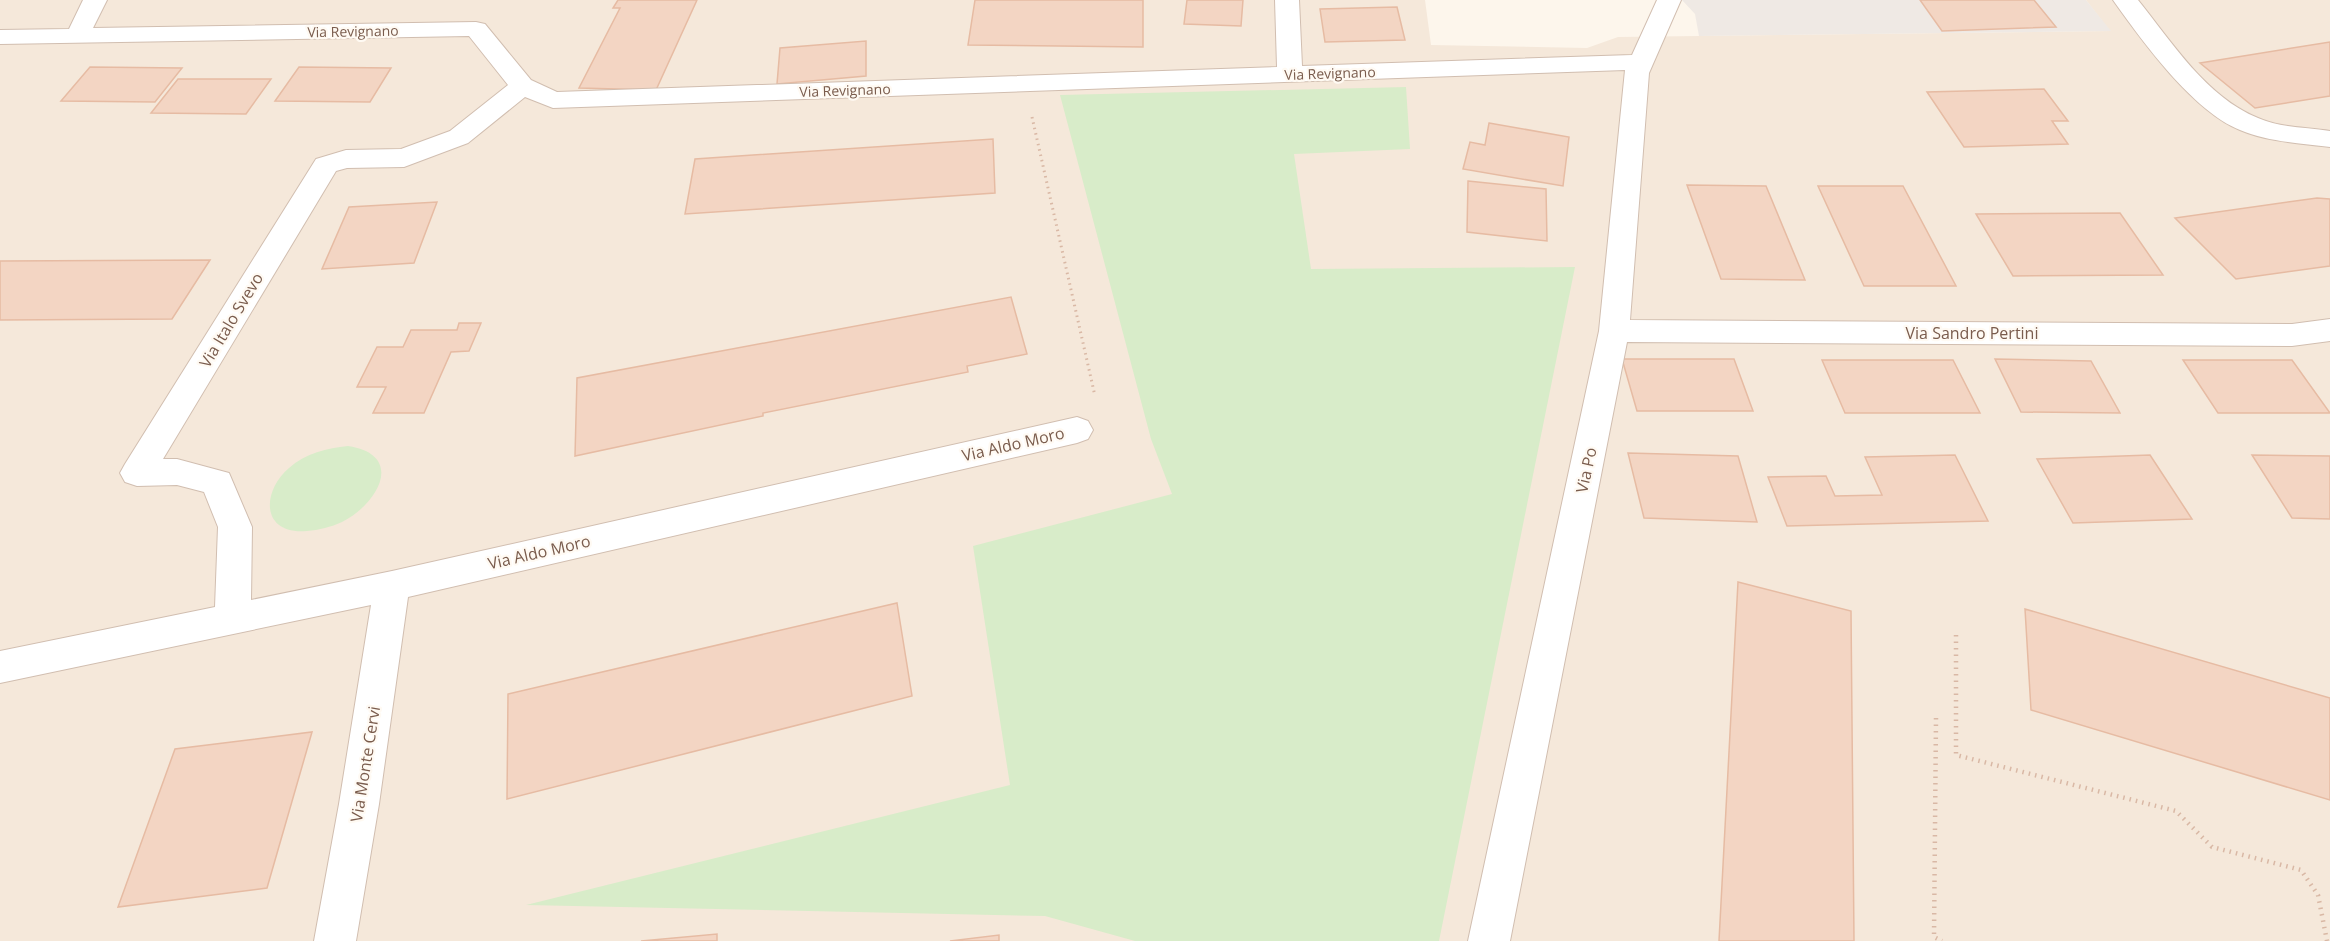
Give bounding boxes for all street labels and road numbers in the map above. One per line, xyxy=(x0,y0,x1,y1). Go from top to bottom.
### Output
street label: Via Revignano xyxy=(307,21,399,41)
street label: Via Revignano xyxy=(1284,62,1376,84)
street label: Via Revignano xyxy=(799,79,891,101)
street label: Via Italo Svevo xyxy=(194,269,268,371)
street label: Via Sandro Pertini xyxy=(1906,322,2038,344)
street label: Via Aldo Moro xyxy=(960,422,1066,466)
street label: Via Po xyxy=(1570,445,1602,495)
street label: Via Aldo Moro xyxy=(486,530,592,574)
street label: Via Monte Cervi xyxy=(345,705,385,823)

